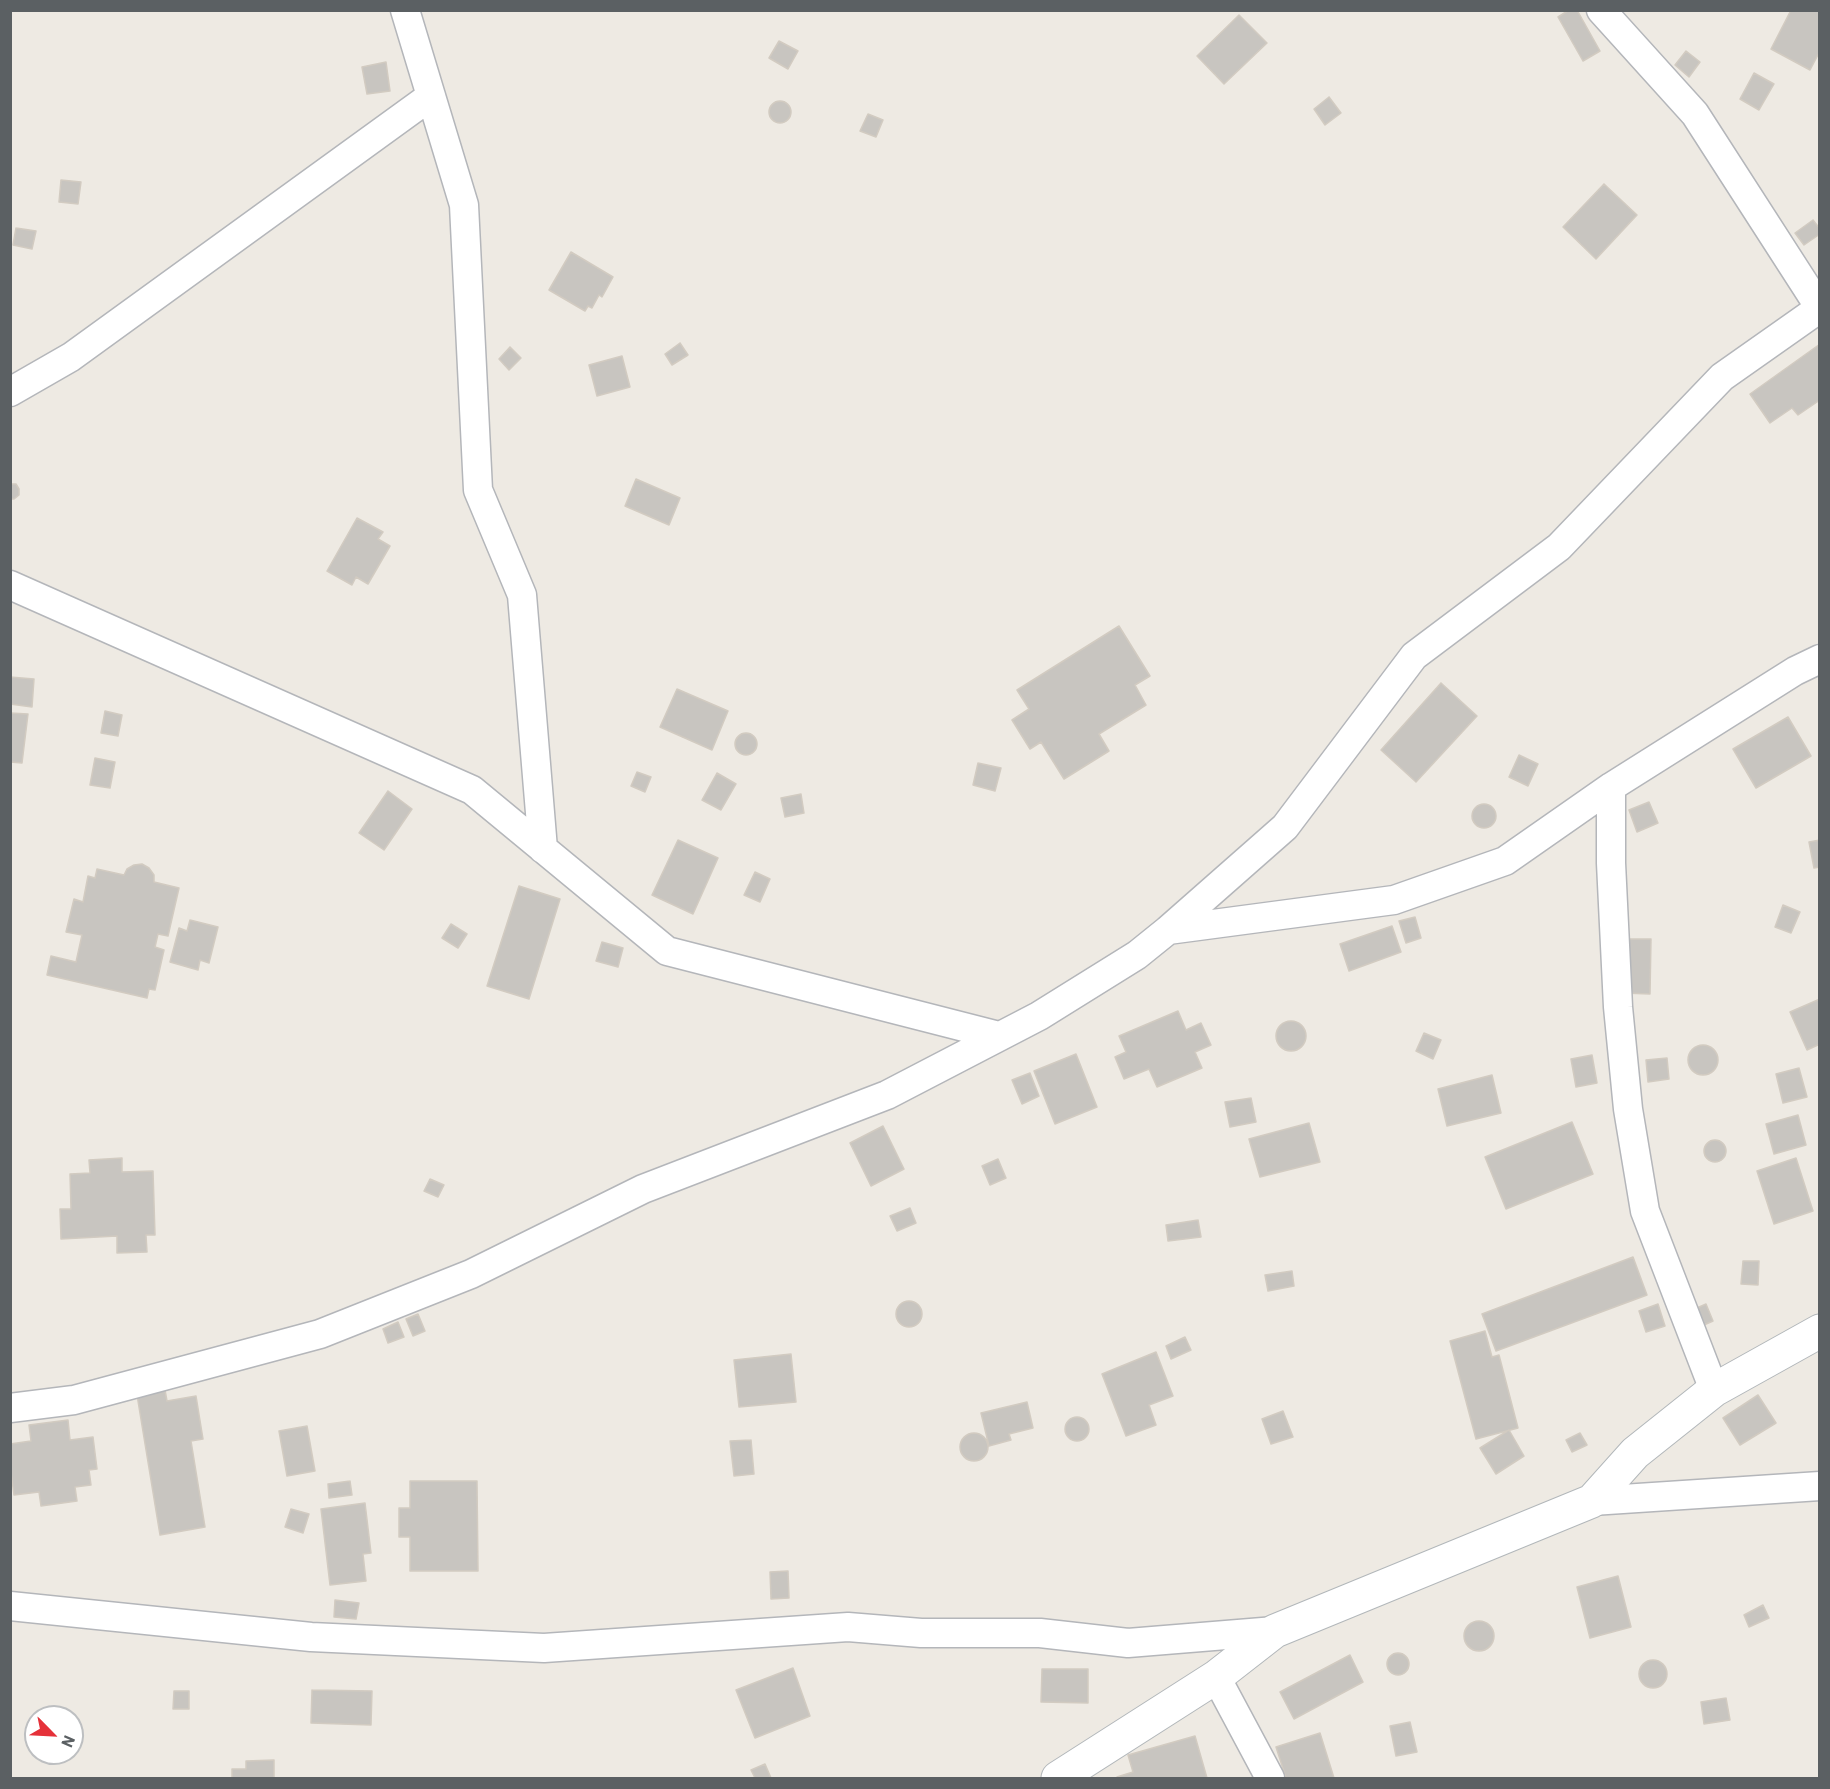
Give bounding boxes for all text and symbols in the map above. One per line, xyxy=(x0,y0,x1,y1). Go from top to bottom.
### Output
north arrow xyxy=(24,1705,84,1765)
text: N xyxy=(58,1733,80,1750)

